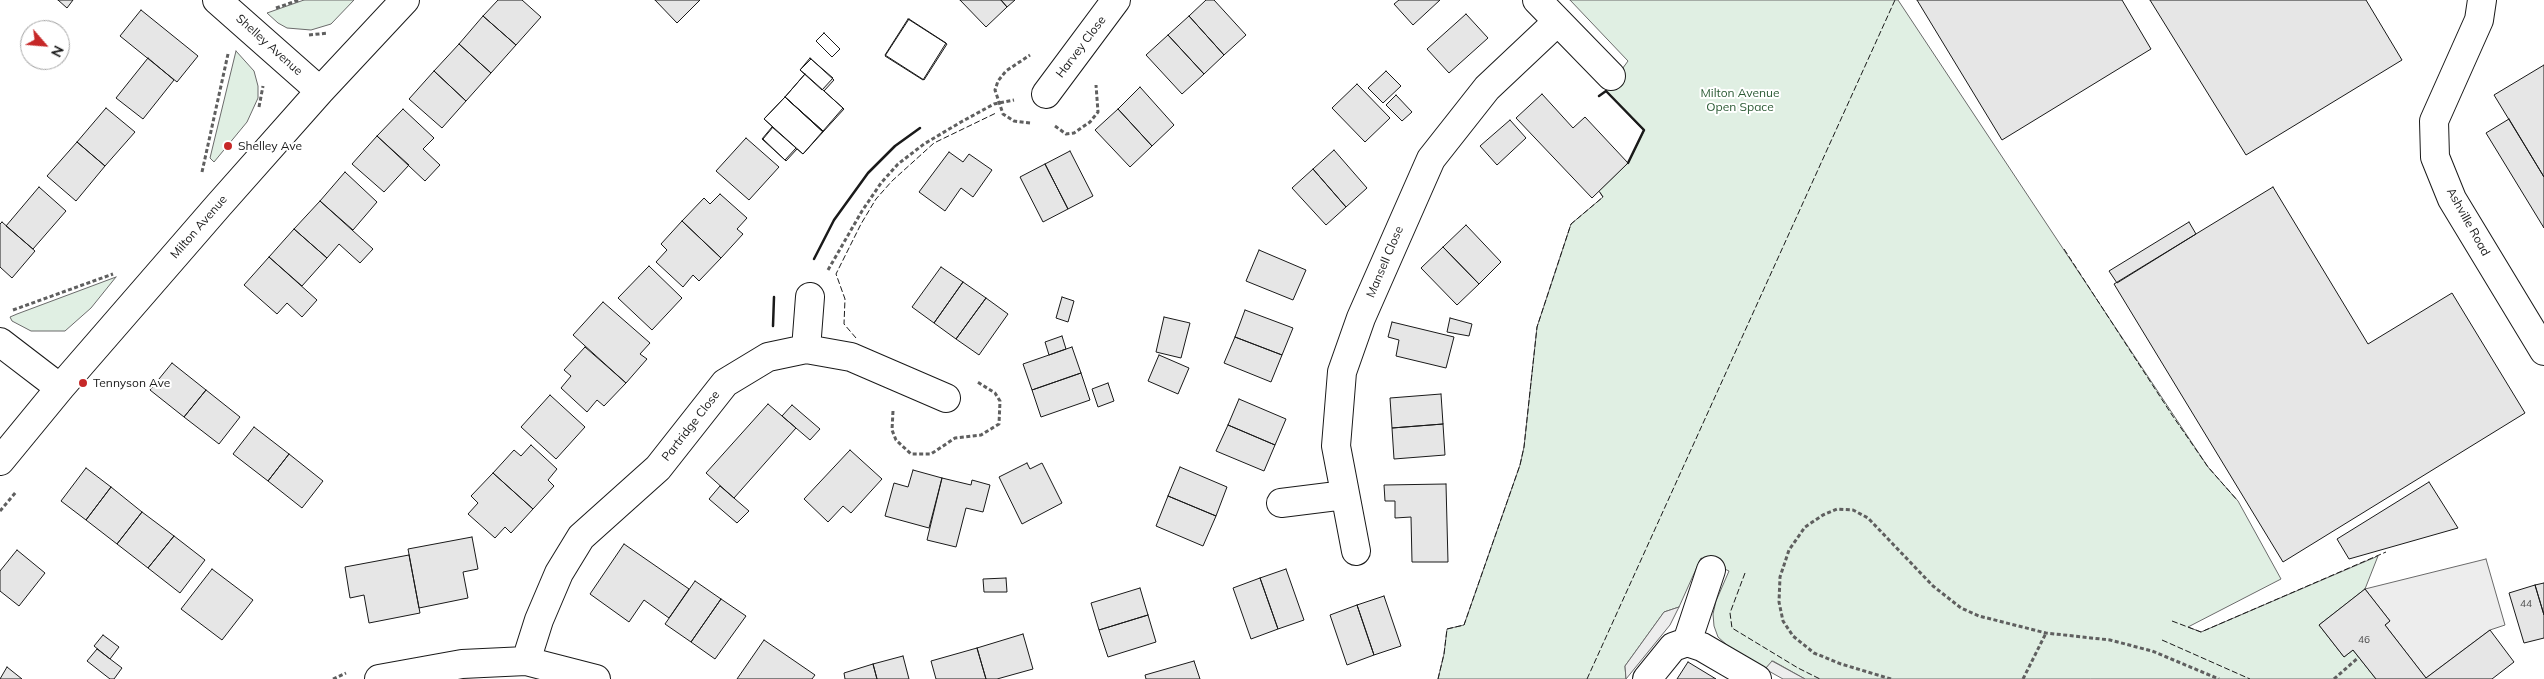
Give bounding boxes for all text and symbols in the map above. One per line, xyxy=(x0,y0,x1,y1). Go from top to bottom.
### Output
street label: Shelley Avenue xyxy=(233,11,305,79)
street label: Harvey Close xyxy=(1053,13,1109,81)
north arrow xyxy=(20,20,70,70)
text: N xyxy=(47,43,68,60)
park label: Milton Avenue Open Space xyxy=(1701,86,1779,114)
place label: Shelley Ave xyxy=(238,139,302,153)
marker: Shelley Ave xyxy=(222,140,234,152)
street label: Ashville Road xyxy=(2443,185,2493,259)
street label: Milton Avenue xyxy=(168,192,230,262)
street label: Mansell Close xyxy=(1363,224,1407,300)
place label: Tennyson Ave xyxy=(93,376,170,390)
marker: Tennyson Ave xyxy=(77,377,89,389)
street label: Partridge Close xyxy=(659,388,723,464)
house number: 44 xyxy=(2520,598,2532,610)
house number: 46 xyxy=(2358,634,2370,646)

